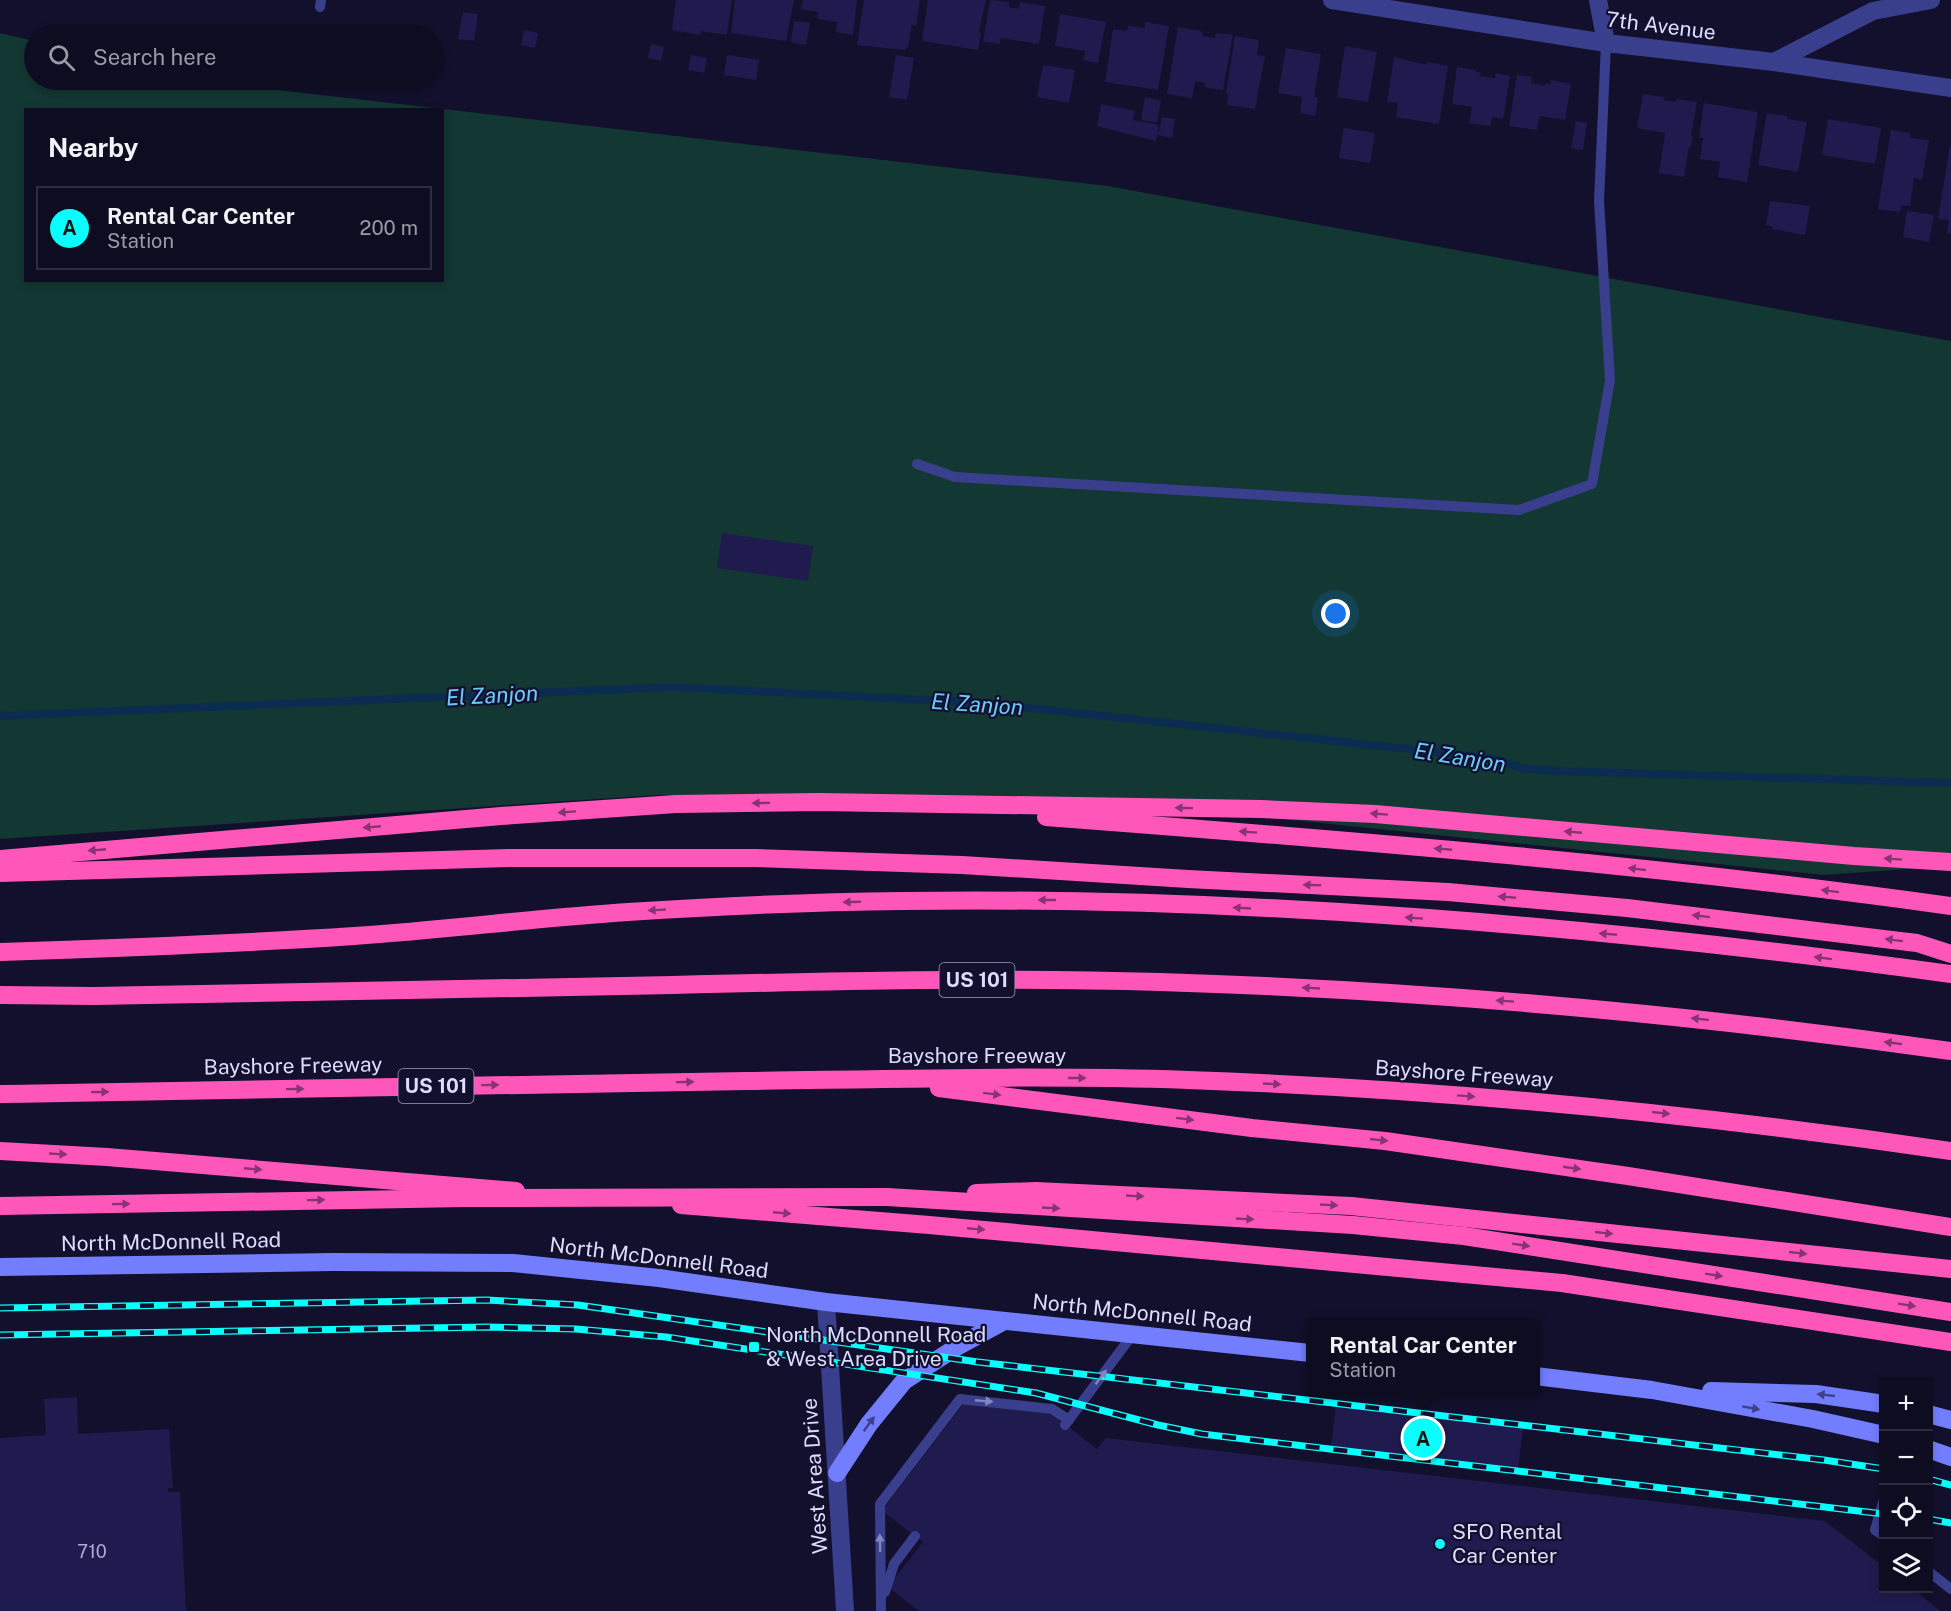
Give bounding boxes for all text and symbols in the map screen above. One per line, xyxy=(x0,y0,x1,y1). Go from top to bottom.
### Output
street label: 7th Avenue xyxy=(1605,6,1717,45)
search box xyxy=(24,24,444,90)
icon: search xyxy=(45,41,78,74)
text: Search here xyxy=(93,44,217,70)
text: Nearby xyxy=(48,132,138,163)
text: Rental Car Center xyxy=(107,203,295,229)
text: A xyxy=(62,216,77,240)
text: 200 m xyxy=(360,216,418,240)
text: Station xyxy=(107,229,174,253)
your location xyxy=(1321,599,1350,628)
water label: El Zanjon xyxy=(445,680,539,710)
water label: El Zanjon xyxy=(930,688,1024,720)
water label: El Zanjon xyxy=(1412,737,1508,777)
one-way arrow xyxy=(752,798,771,808)
one-way arrow xyxy=(1174,803,1193,812)
one-way arrow xyxy=(557,807,576,817)
one-way arrow xyxy=(1369,810,1388,819)
one-way arrow xyxy=(363,822,382,832)
one-way arrow xyxy=(1239,827,1258,837)
one-way arrow xyxy=(1563,827,1582,837)
one-way arrow xyxy=(1433,844,1452,854)
one-way arrow xyxy=(88,845,107,855)
one-way arrow xyxy=(1883,854,1902,864)
one-way arrow xyxy=(1627,864,1646,874)
one-way arrow xyxy=(1303,880,1322,889)
one-way arrow xyxy=(1821,887,1840,896)
one-way arrow xyxy=(1497,892,1516,902)
one-way arrow xyxy=(1038,896,1057,905)
one-way arrow xyxy=(843,898,862,907)
one-way arrow xyxy=(1233,903,1252,912)
one-way arrow xyxy=(648,906,667,915)
one-way arrow xyxy=(1691,912,1710,921)
one-way arrow xyxy=(1404,913,1423,923)
one-way arrow xyxy=(1599,929,1618,939)
one-way arrow xyxy=(1885,935,1904,945)
one-way arrow xyxy=(1813,954,1832,963)
road number: US 101 xyxy=(940,963,1014,997)
one-way arrow xyxy=(1301,984,1320,993)
one-way arrow xyxy=(1496,996,1515,1005)
one-way arrow xyxy=(1690,1015,1709,1024)
one-way arrow xyxy=(1883,1039,1902,1048)
street label: Bayshore Freeway xyxy=(888,1043,1066,1068)
street label: Bayshore Freeway xyxy=(203,1051,383,1080)
street label: Bayshore Freeway xyxy=(1374,1055,1554,1092)
road number: US 101 xyxy=(398,1069,474,1103)
one-way arrow xyxy=(1067,1074,1086,1083)
one-way arrow xyxy=(676,1077,695,1087)
one-way arrow xyxy=(1262,1080,1281,1089)
one-way arrow xyxy=(481,1081,500,1090)
one-way arrow xyxy=(286,1084,305,1094)
one-way arrow xyxy=(91,1088,110,1097)
one-way arrow xyxy=(982,1090,1001,1099)
one-way arrow xyxy=(1457,1091,1476,1101)
one-way arrow xyxy=(1651,1108,1670,1118)
one-way arrow xyxy=(1176,1115,1195,1124)
one-way arrow xyxy=(1370,1135,1389,1145)
one-way arrow xyxy=(49,1149,68,1158)
one-way arrow xyxy=(1563,1163,1582,1172)
one-way arrow xyxy=(243,1164,262,1174)
one-way arrow xyxy=(1125,1191,1144,1200)
one-way arrow xyxy=(307,1196,326,1205)
one-way arrow xyxy=(112,1199,131,1209)
one-way arrow xyxy=(1320,1200,1339,1210)
one-way arrow xyxy=(1041,1204,1060,1213)
one-way arrow xyxy=(773,1208,792,1218)
one-way arrow xyxy=(1236,1215,1255,1224)
one-way arrow xyxy=(967,1225,986,1234)
street label: North McDonnell Road xyxy=(61,1227,281,1256)
one-way arrow xyxy=(1595,1228,1614,1238)
street label: North McDonnell Road xyxy=(548,1232,770,1283)
one-way arrow xyxy=(1512,1241,1531,1250)
one-way arrow xyxy=(1789,1248,1808,1258)
one-way arrow xyxy=(1705,1271,1724,1280)
street label: North McDonnell Road xyxy=(1031,1289,1253,1336)
one-way arrow xyxy=(1897,1301,1916,1310)
popup xyxy=(1306,1318,1540,1396)
place label: North McDonnell Road & West Area Drive xyxy=(766,1322,986,1371)
text: Rental Car Center xyxy=(1329,1332,1517,1358)
marker: North McDonnell Road & West Area Drive xyxy=(747,1340,761,1354)
text: Station xyxy=(1329,1358,1396,1382)
one-way arrow xyxy=(1095,1370,1107,1386)
map controls xyxy=(1879,1377,1933,1593)
button: + xyxy=(1879,1377,1933,1431)
one-way arrow xyxy=(1816,1390,1835,1400)
one-way arrow xyxy=(975,1396,994,1406)
street label: West Area Drive xyxy=(797,1397,832,1555)
one-way arrow xyxy=(1742,1404,1761,1413)
pin: A xyxy=(1404,1416,1442,1460)
one-way arrow xyxy=(863,1417,875,1432)
button: − xyxy=(1879,1431,1933,1485)
button: locate xyxy=(1879,1485,1933,1539)
place label: SFO Rental Car Center xyxy=(1452,1519,1562,1568)
one-way arrow xyxy=(875,1533,885,1552)
marker: SFO Rental Car Center xyxy=(1433,1537,1447,1551)
button: layers xyxy=(1879,1539,1933,1593)
house number: 710 xyxy=(77,1541,107,1562)

